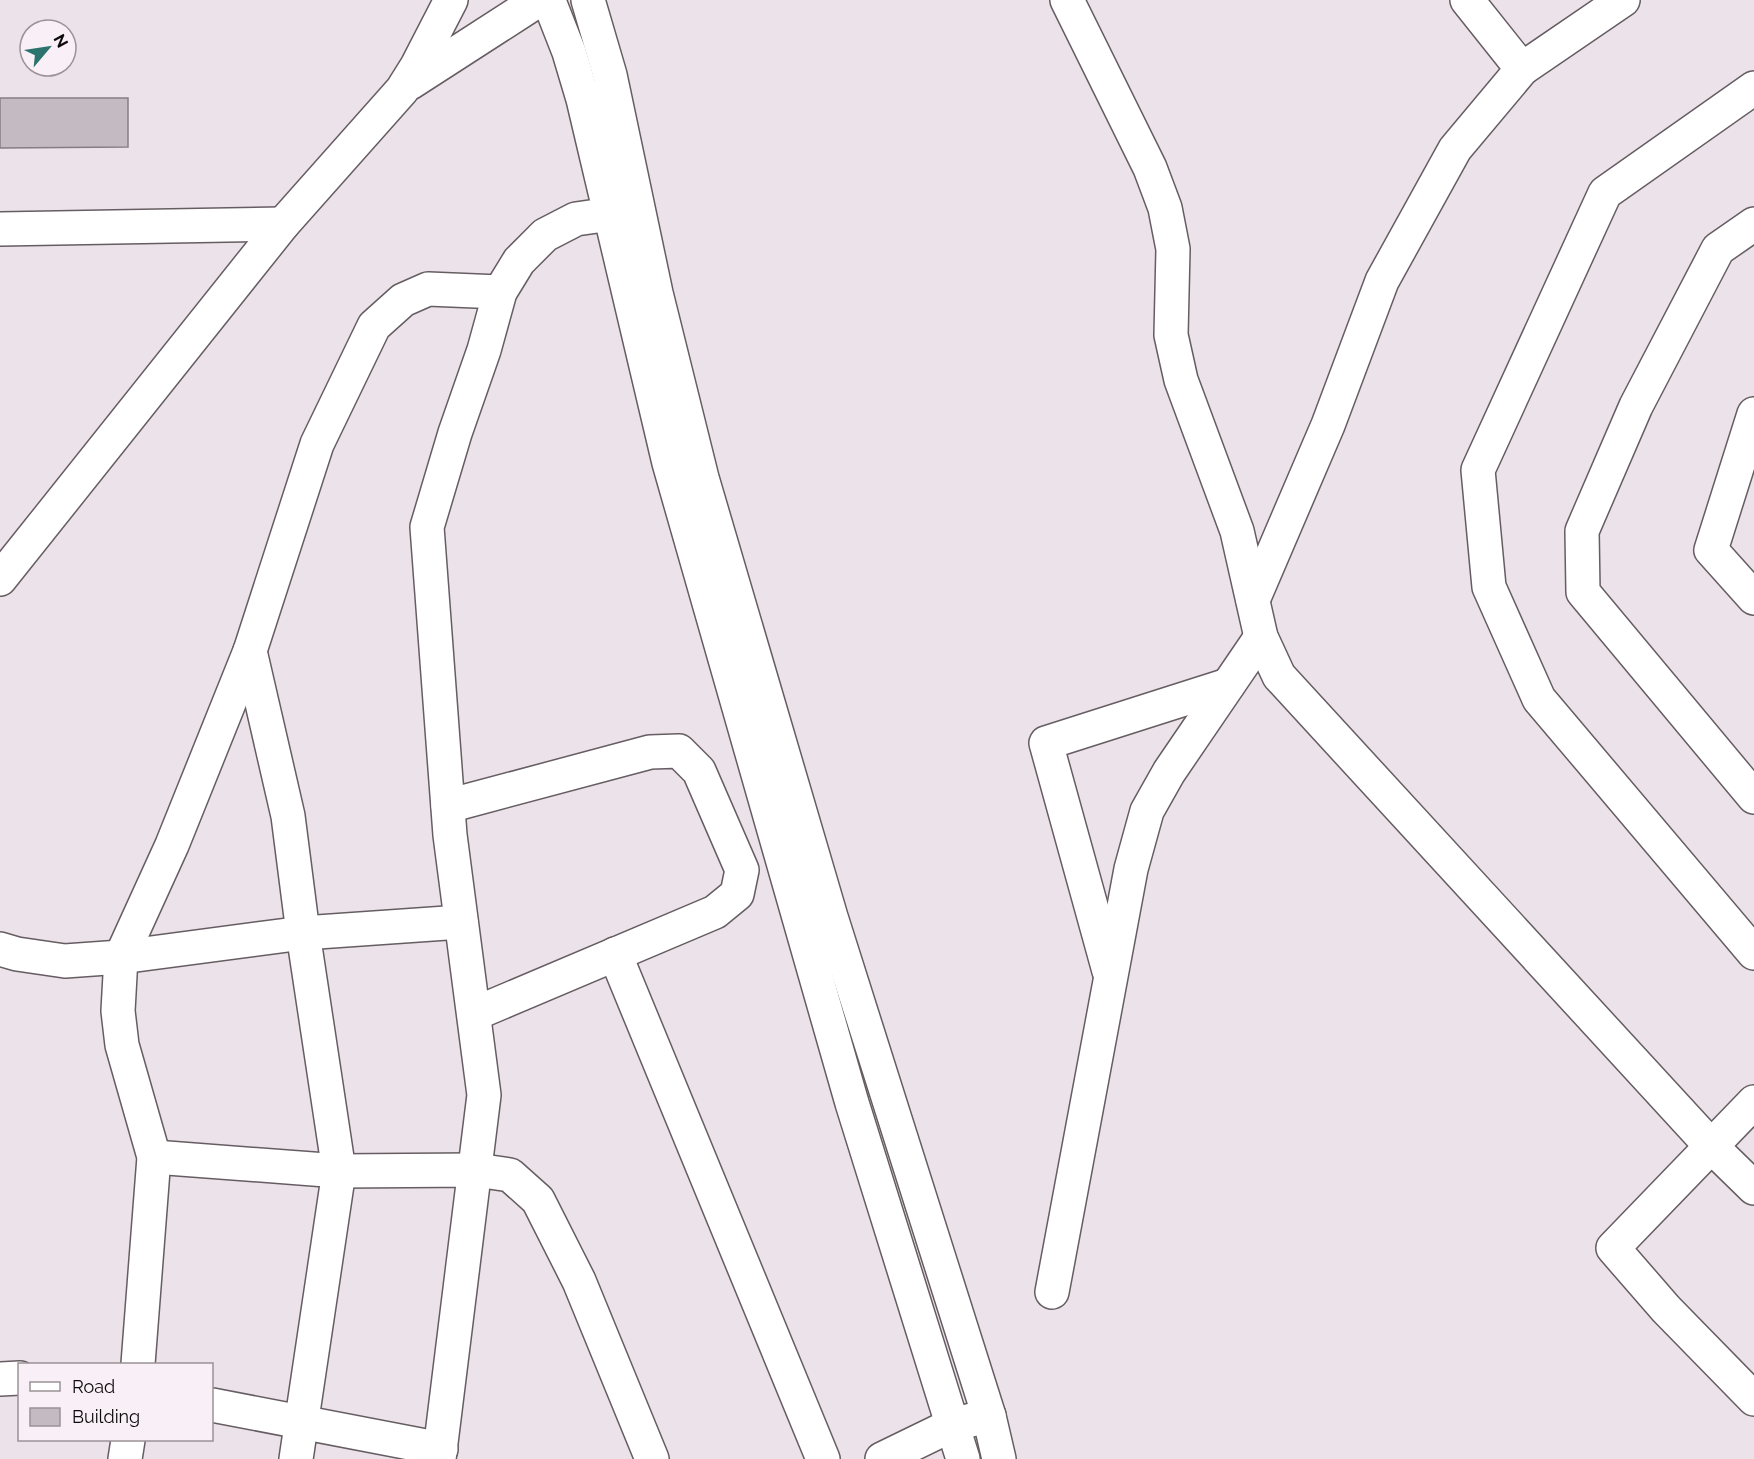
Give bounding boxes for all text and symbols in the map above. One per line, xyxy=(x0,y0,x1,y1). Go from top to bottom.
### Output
north arrow xyxy=(18,18,78,78)
text: N xyxy=(49,31,72,51)
legend xyxy=(18,1363,213,1441)
text: Road xyxy=(72,1376,115,1397)
text: Building xyxy=(72,1406,140,1427)

